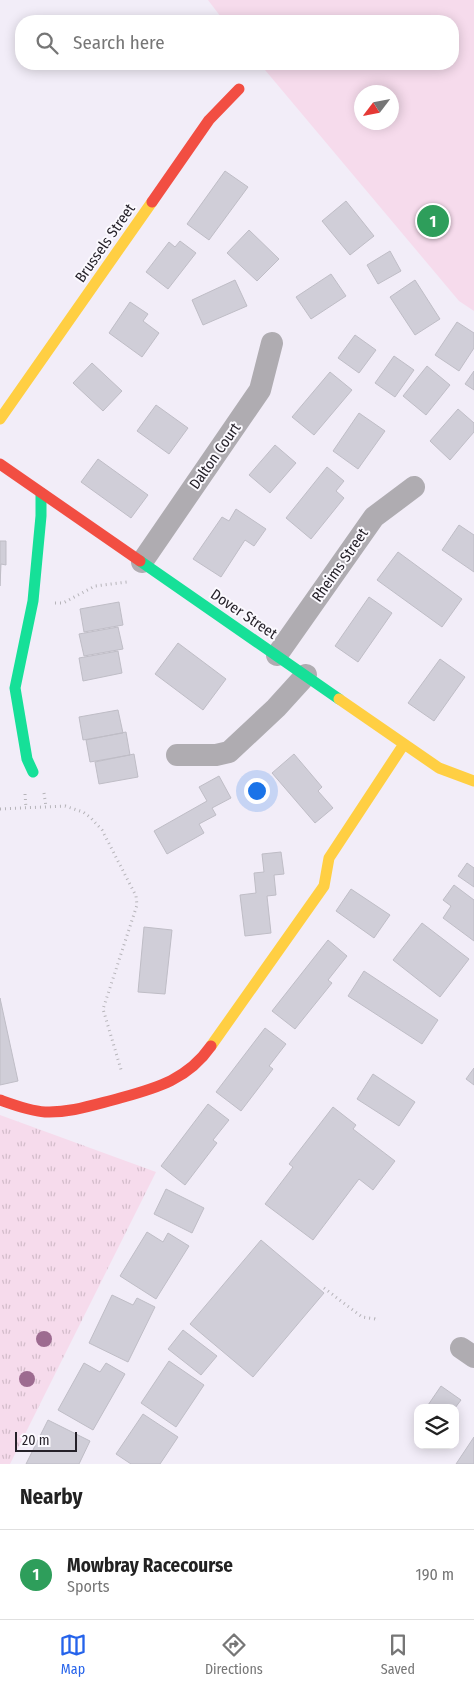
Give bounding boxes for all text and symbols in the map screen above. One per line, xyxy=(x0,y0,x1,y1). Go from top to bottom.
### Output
search box xyxy=(15,15,459,70)
icon: search xyxy=(33,29,61,57)
text: Search here xyxy=(73,31,165,54)
north arrow xyxy=(354,85,399,130)
street label: Brussels Street xyxy=(71,200,139,286)
pin: 1 xyxy=(417,202,449,240)
street label: Dalton Court xyxy=(186,419,244,493)
street label: Rheims Street xyxy=(308,525,372,605)
street label: Dover Street xyxy=(207,585,281,643)
your location xyxy=(244,778,270,804)
map controls xyxy=(414,1404,459,1449)
button: layers xyxy=(414,1404,459,1449)
scale bar xyxy=(15,1429,78,1452)
text: 20 m xyxy=(22,1432,50,1449)
text: Nearby xyxy=(20,1484,82,1510)
text: Mowbray Racecourse xyxy=(67,1554,233,1577)
text: 1 xyxy=(33,1565,39,1584)
text: 190 m xyxy=(416,1565,454,1584)
text: Sports xyxy=(67,1577,110,1596)
tab: Map xyxy=(59,1631,87,1678)
tab: Directions xyxy=(205,1631,263,1678)
tab: Saved xyxy=(381,1631,415,1678)

